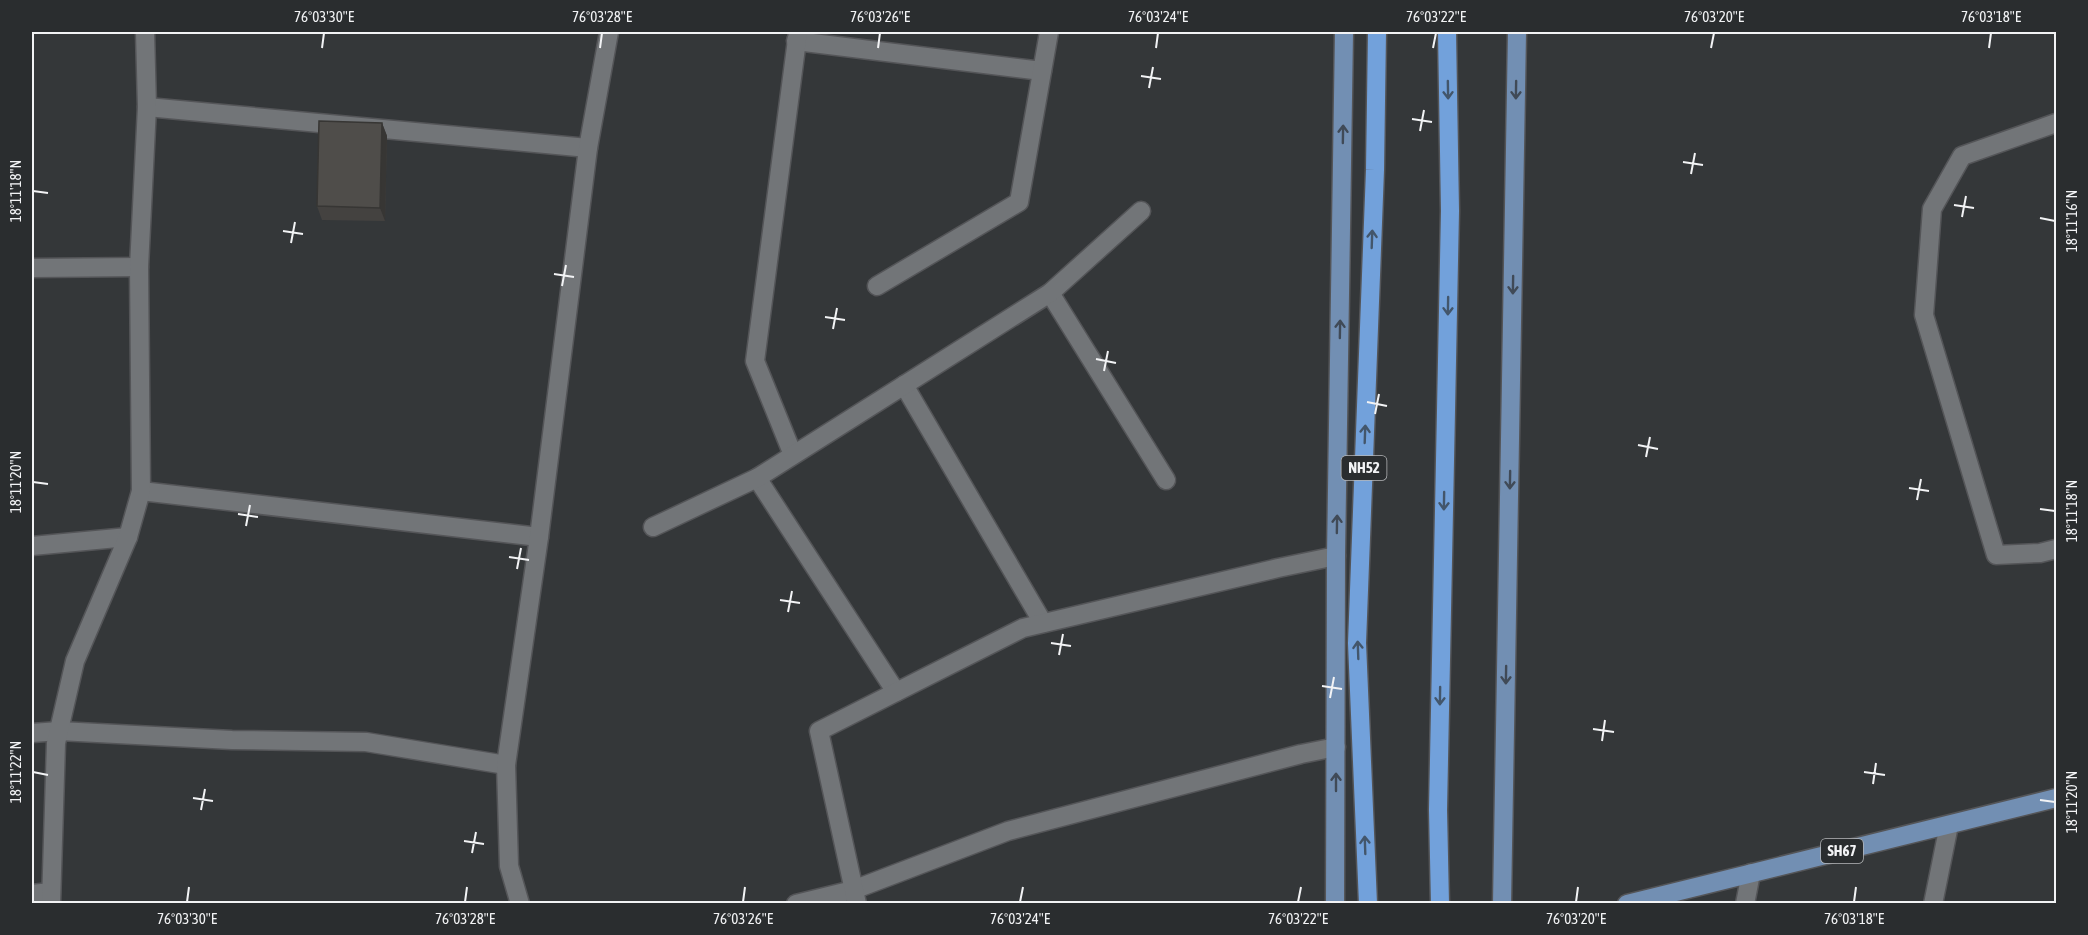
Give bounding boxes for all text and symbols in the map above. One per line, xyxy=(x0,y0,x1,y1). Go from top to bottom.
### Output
text: 76°03'30"E xyxy=(294,8,355,25)
text: 76°03'28"E xyxy=(572,8,633,25)
text: 76°03'26"E xyxy=(850,8,911,25)
text: 76°03'24"E xyxy=(1128,8,1189,25)
text: 76°03'22"E xyxy=(1406,8,1467,25)
text: 76°03'20"E xyxy=(1684,8,1745,25)
text: 76°03'18"E xyxy=(1961,8,2022,25)
one-way arrow xyxy=(1442,79,1454,99)
one-way arrow xyxy=(1511,79,1522,99)
one-way arrow xyxy=(1337,125,1348,145)
text: 18°11'18"N xyxy=(7,160,24,222)
text: 18°11'16"N xyxy=(2063,190,2080,252)
one-way arrow xyxy=(1366,230,1378,250)
one-way arrow xyxy=(1507,274,1519,294)
one-way arrow xyxy=(1442,295,1453,315)
one-way arrow xyxy=(1334,320,1346,340)
one-way arrow xyxy=(1359,425,1371,445)
text: 18°11'20"N xyxy=(7,451,24,513)
road number: NH52 xyxy=(1342,456,1386,480)
one-way arrow xyxy=(1504,469,1516,489)
text: 18°11'18"N xyxy=(2063,480,2080,542)
one-way arrow xyxy=(1438,490,1449,510)
one-way arrow xyxy=(1331,515,1343,535)
one-way arrow xyxy=(1352,641,1363,661)
one-way arrow xyxy=(1500,664,1512,684)
one-way arrow xyxy=(1434,685,1446,705)
text: 18°11'22"N xyxy=(7,741,24,803)
text: 18°11'20"N xyxy=(2063,771,2080,833)
one-way arrow xyxy=(1330,773,1342,793)
one-way arrow xyxy=(1360,836,1371,856)
road number: SH67 xyxy=(1821,839,1863,863)
text: 76°03'30"E xyxy=(157,910,218,927)
text: 76°03'28"E xyxy=(435,910,496,927)
text: 76°03'26"E xyxy=(713,910,774,927)
text: 76°03'24"E xyxy=(990,910,1051,927)
text: 76°03'22"E xyxy=(1268,910,1329,927)
text: 76°03'20"E xyxy=(1546,910,1607,927)
text: 76°03'18"E xyxy=(1824,910,1885,927)

